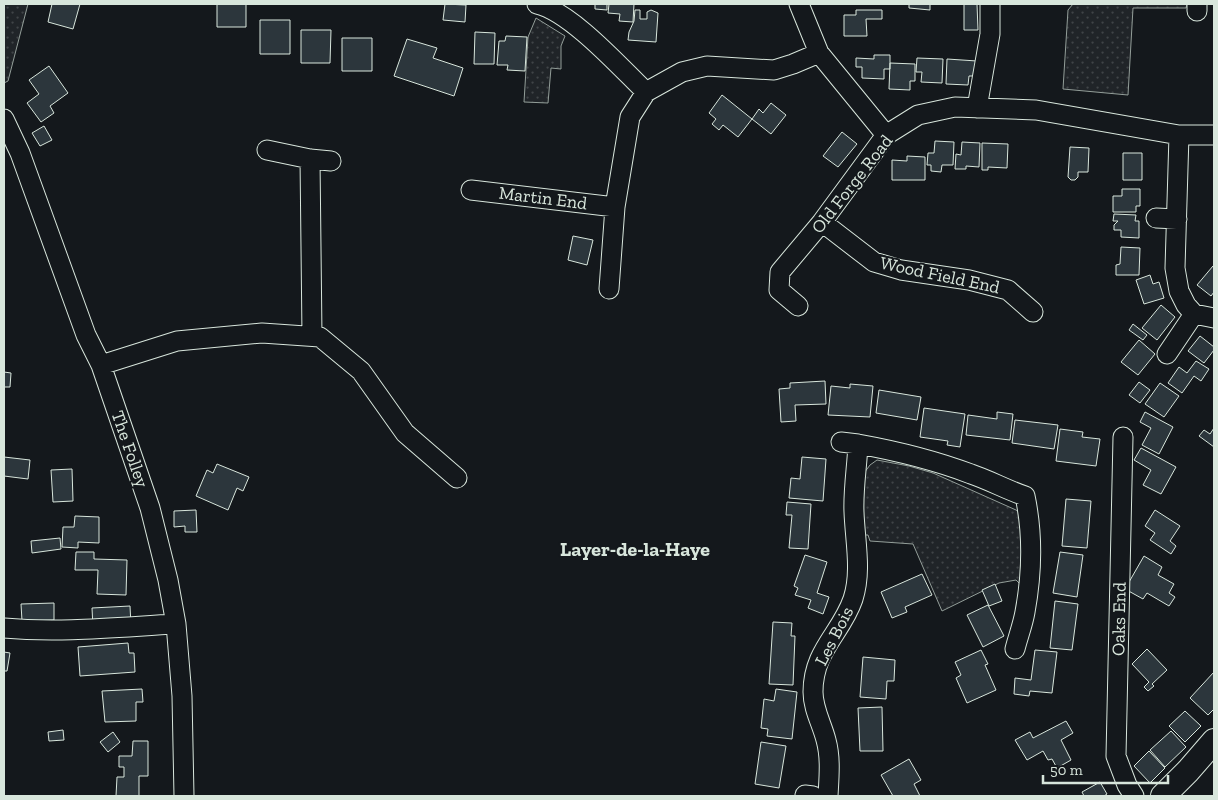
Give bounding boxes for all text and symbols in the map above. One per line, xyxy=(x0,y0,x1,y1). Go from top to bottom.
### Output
street label: Old Forge Road xyxy=(807,130,897,238)
street label: Martin End xyxy=(498,182,589,214)
street label: Wood Field End xyxy=(878,252,1002,298)
street label: The Folley xyxy=(107,408,154,491)
district label: Layer-de-la-Haye xyxy=(560,537,710,561)
street label: Oaks End xyxy=(1107,582,1131,656)
street label: Les Bois xyxy=(810,603,858,669)
scale bar xyxy=(1043,752,1168,784)
text: 50 m xyxy=(1050,761,1083,779)

